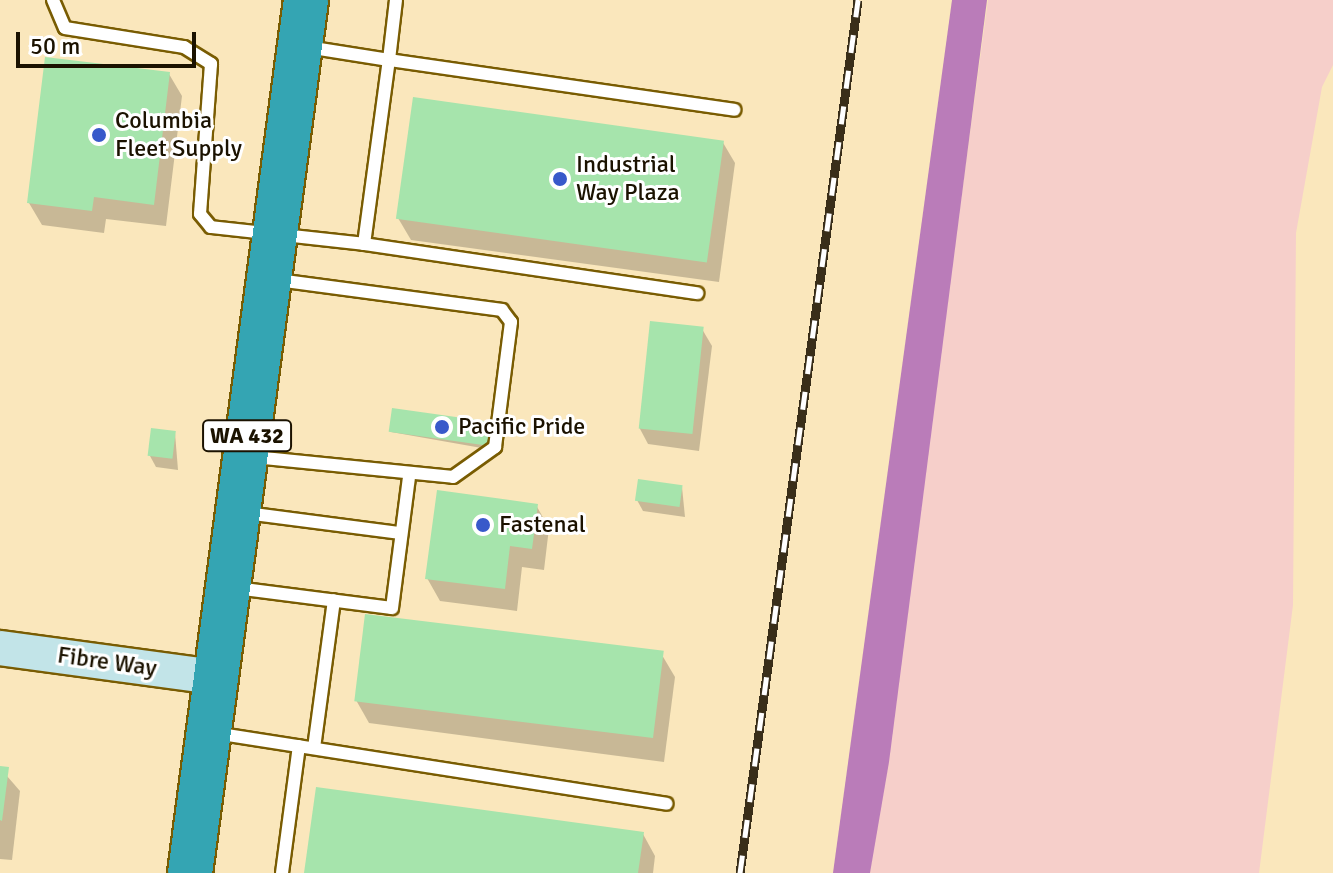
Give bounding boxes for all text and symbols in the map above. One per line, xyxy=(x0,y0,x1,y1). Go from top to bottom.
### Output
scale bar xyxy=(20,16,200,66)
text: 50 m xyxy=(30,31,80,61)
place label: Columbia Fleet Supply xyxy=(115,107,242,163)
marker: Columbia Fleet Supply xyxy=(90,126,108,144)
place label: Industrial Way Plaza xyxy=(576,151,680,207)
marker: Industrial Way Plaza xyxy=(551,170,569,188)
place label: Pacific Pride xyxy=(458,413,585,441)
road number: WA 432 xyxy=(201,418,293,454)
marker: Pacific Pride xyxy=(433,418,451,436)
place label: Fastenal xyxy=(499,511,586,539)
marker: Fastenal xyxy=(474,516,492,534)
street label: Fibre Way xyxy=(56,641,158,683)

